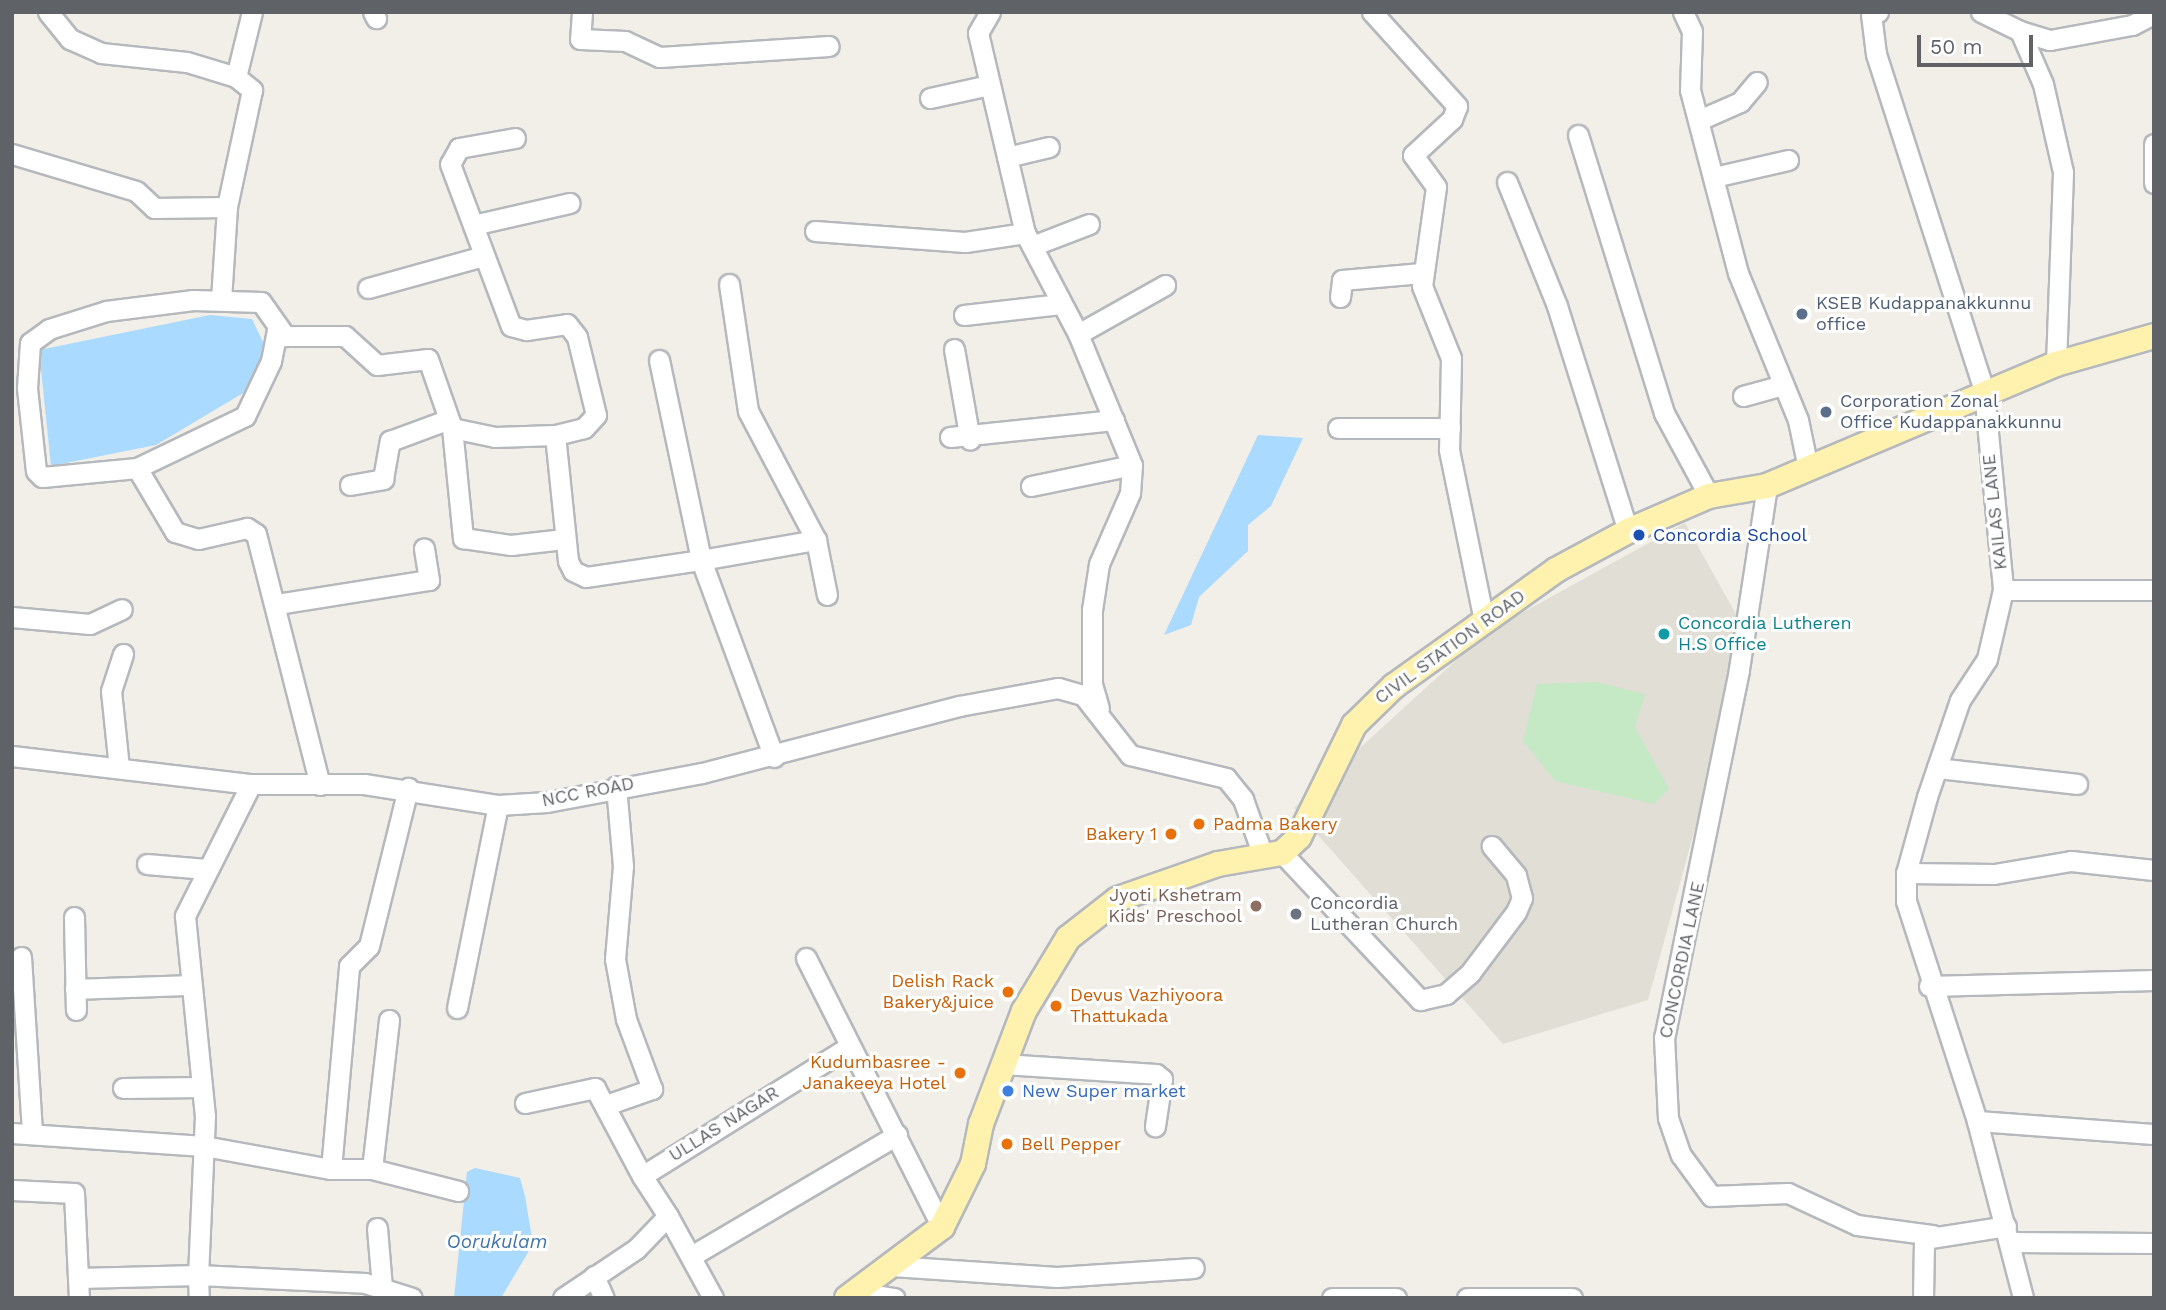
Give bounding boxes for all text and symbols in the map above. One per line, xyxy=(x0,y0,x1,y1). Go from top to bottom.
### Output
scale bar xyxy=(1921,21,2036,65)
text: 50 m xyxy=(1930,34,1982,59)
place label: KSEB Kudappanakkunnu office xyxy=(1816,293,2031,336)
marker: KSEB Kudappanakkunnu office xyxy=(1794,306,1810,322)
place label: Corporation Zonal Office Kudappanakkunnu xyxy=(1840,391,2062,434)
marker: Corporation Zonal Office Kudappanakkunnu xyxy=(1818,404,1834,420)
street label: KAILAS LANE xyxy=(1978,453,2012,571)
place label: Concordia School xyxy=(1653,524,1807,546)
marker: Concordia School xyxy=(1631,527,1647,543)
street label: CIVIL STATION ROAD xyxy=(1370,585,1530,709)
place label: Concordia Lutheren H.S Office xyxy=(1678,613,1852,656)
marker: Concordia Lutheren H.S Office xyxy=(1656,626,1672,642)
street label: NCC ROAD xyxy=(540,772,636,812)
place label: Padma Bakery xyxy=(1213,813,1338,835)
marker: Padma Bakery xyxy=(1191,816,1207,832)
place label: Bakery 1 xyxy=(1085,823,1157,845)
marker: Bakery 1 xyxy=(1163,826,1179,842)
street label: CONCORDIA LANE xyxy=(1655,879,1709,1041)
place label: Jyoti Kshetram Kids' Preschool xyxy=(1108,885,1242,928)
place label: Concordia Lutheran Church xyxy=(1310,893,1458,936)
marker: Jyoti Kshetram Kids' Preschool xyxy=(1248,898,1264,914)
marker: Concordia Lutheran Church xyxy=(1288,906,1304,922)
place label: Delish Rack Bakery&juice xyxy=(883,971,994,1014)
marker: Delish Rack Bakery&juice xyxy=(1000,984,1016,1000)
place label: Devus Vazhiyoora Thattukada xyxy=(1070,985,1224,1028)
marker: Devus Vazhiyoora Thattukada xyxy=(1048,998,1064,1014)
place label: Kudumbasree - Janakeeya Hotel xyxy=(802,1052,946,1094)
marker: Kudumbasree - Janakeeya Hotel xyxy=(952,1065,968,1081)
place label: New Super market xyxy=(1022,1080,1186,1102)
street label: ULLAS NAGAR xyxy=(665,1082,783,1166)
marker: New Super market xyxy=(1000,1083,1016,1099)
place label: Bell Pepper xyxy=(1021,1133,1122,1155)
marker: Bell Pepper xyxy=(999,1136,1015,1152)
water label: Oorukulam xyxy=(447,1231,547,1253)

